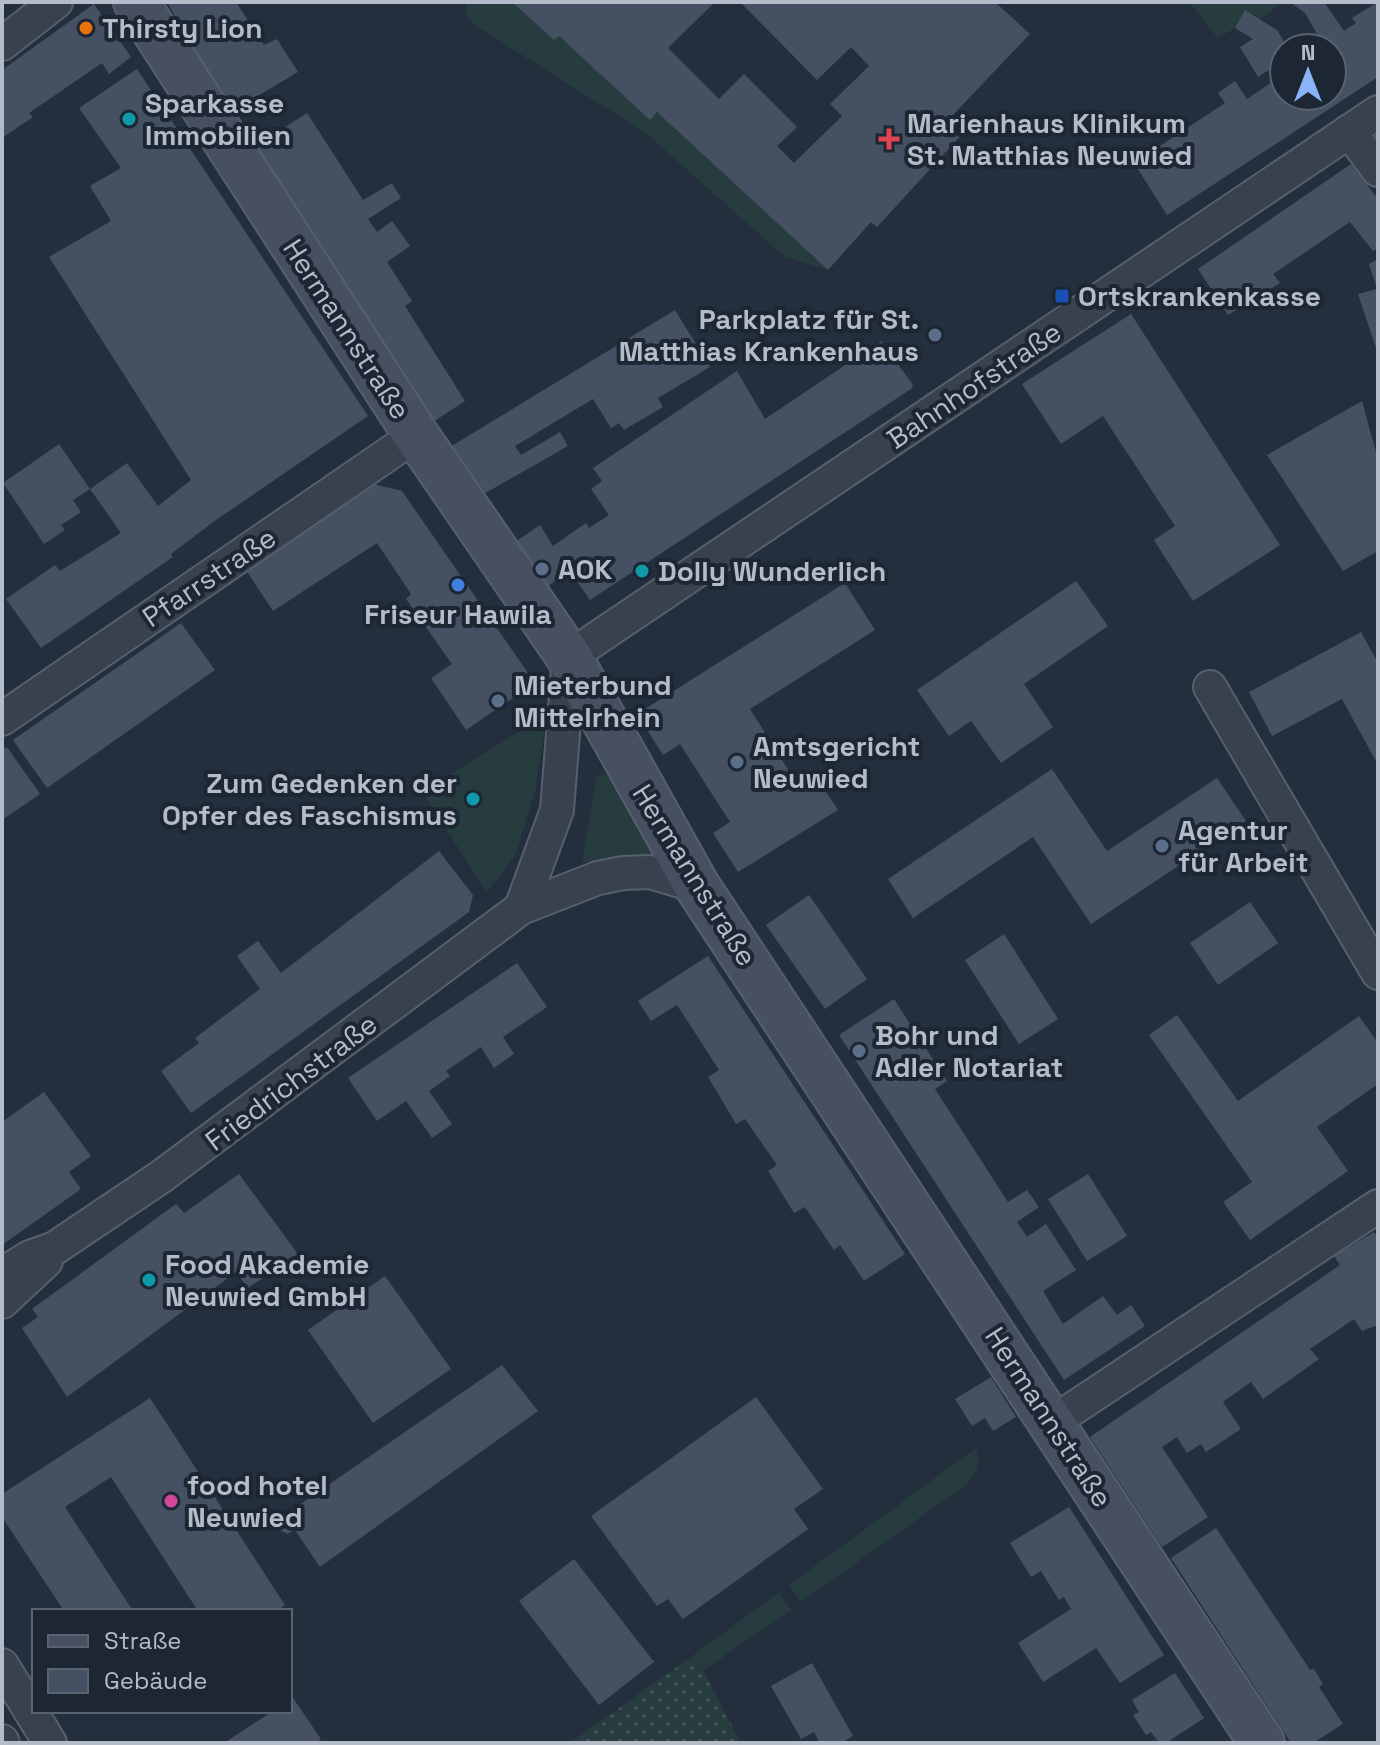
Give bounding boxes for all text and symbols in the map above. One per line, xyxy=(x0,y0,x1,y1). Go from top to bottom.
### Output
place label: Thirsty Lion xyxy=(102,10,262,46)
marker: Thirsty Lion xyxy=(77,19,95,37)
north arrow xyxy=(1268,32,1348,112)
text: N xyxy=(1301,38,1315,66)
place label: Sparkasse Immobilien xyxy=(145,85,291,153)
place label: Marienhaus Klinikum St. Matthias Neuwied xyxy=(907,105,1192,173)
marker: Sparkasse Immobilien xyxy=(120,110,138,128)
marker: Marienhaus Klinikum St. Matthias Neuwied xyxy=(878,128,900,150)
street label: Hermannstraße xyxy=(275,232,419,426)
place label: Ortskrankenkasse xyxy=(1078,278,1321,314)
marker: Ortskrankenkasse xyxy=(1053,287,1071,305)
place label: Parkplatz für St. Matthias Krankenhaus xyxy=(619,301,919,369)
street label: Bahnhofstraße xyxy=(880,313,1068,457)
marker: Parkplatz für St. Matthias Krankenhaus xyxy=(926,326,944,344)
street label: Pfarrstraße xyxy=(135,519,283,635)
place label: AOK xyxy=(558,551,613,587)
place label: Dolly Wunderlich xyxy=(658,553,886,589)
marker: AOK xyxy=(533,560,551,578)
marker: Dolly Wunderlich xyxy=(633,562,651,580)
marker: Friseur Hawila xyxy=(449,576,467,594)
place label: Friseur Hawila xyxy=(364,596,552,632)
place label: Mieterbund Mittelrhein xyxy=(514,667,672,735)
marker: Mieterbund Mittelrhein xyxy=(489,692,507,710)
place label: Amtsgericht Neuwied xyxy=(753,728,920,796)
marker: Amtsgericht Neuwied xyxy=(728,753,746,771)
place label: Zum Gedenken der Opfer des Faschismus xyxy=(162,765,457,833)
street label: Hermannstraße xyxy=(625,777,765,973)
marker: Zum Gedenken der Opfer des Faschismus xyxy=(464,790,482,808)
place label: Agentur für Arbeit xyxy=(1178,812,1308,880)
marker: Agentur für Arbeit xyxy=(1153,837,1171,855)
street label: Friedrichstraße xyxy=(198,1006,384,1158)
place label: Bohr und Adler Notariat xyxy=(875,1017,1063,1085)
marker: Bohr und Adler Notariat xyxy=(850,1042,868,1060)
place label: Food Akademie Neuwied GmbH xyxy=(165,1246,369,1314)
marker: Food Akademie Neuwied GmbH xyxy=(140,1271,158,1289)
street label: Hermannstraße xyxy=(977,1320,1121,1514)
place label: food hotel Neuwied xyxy=(187,1467,328,1535)
marker: food hotel Neuwied xyxy=(162,1492,180,1510)
legend xyxy=(32,1609,292,1713)
text: Straße xyxy=(104,1625,181,1656)
text: Gebäude xyxy=(104,1665,207,1696)

